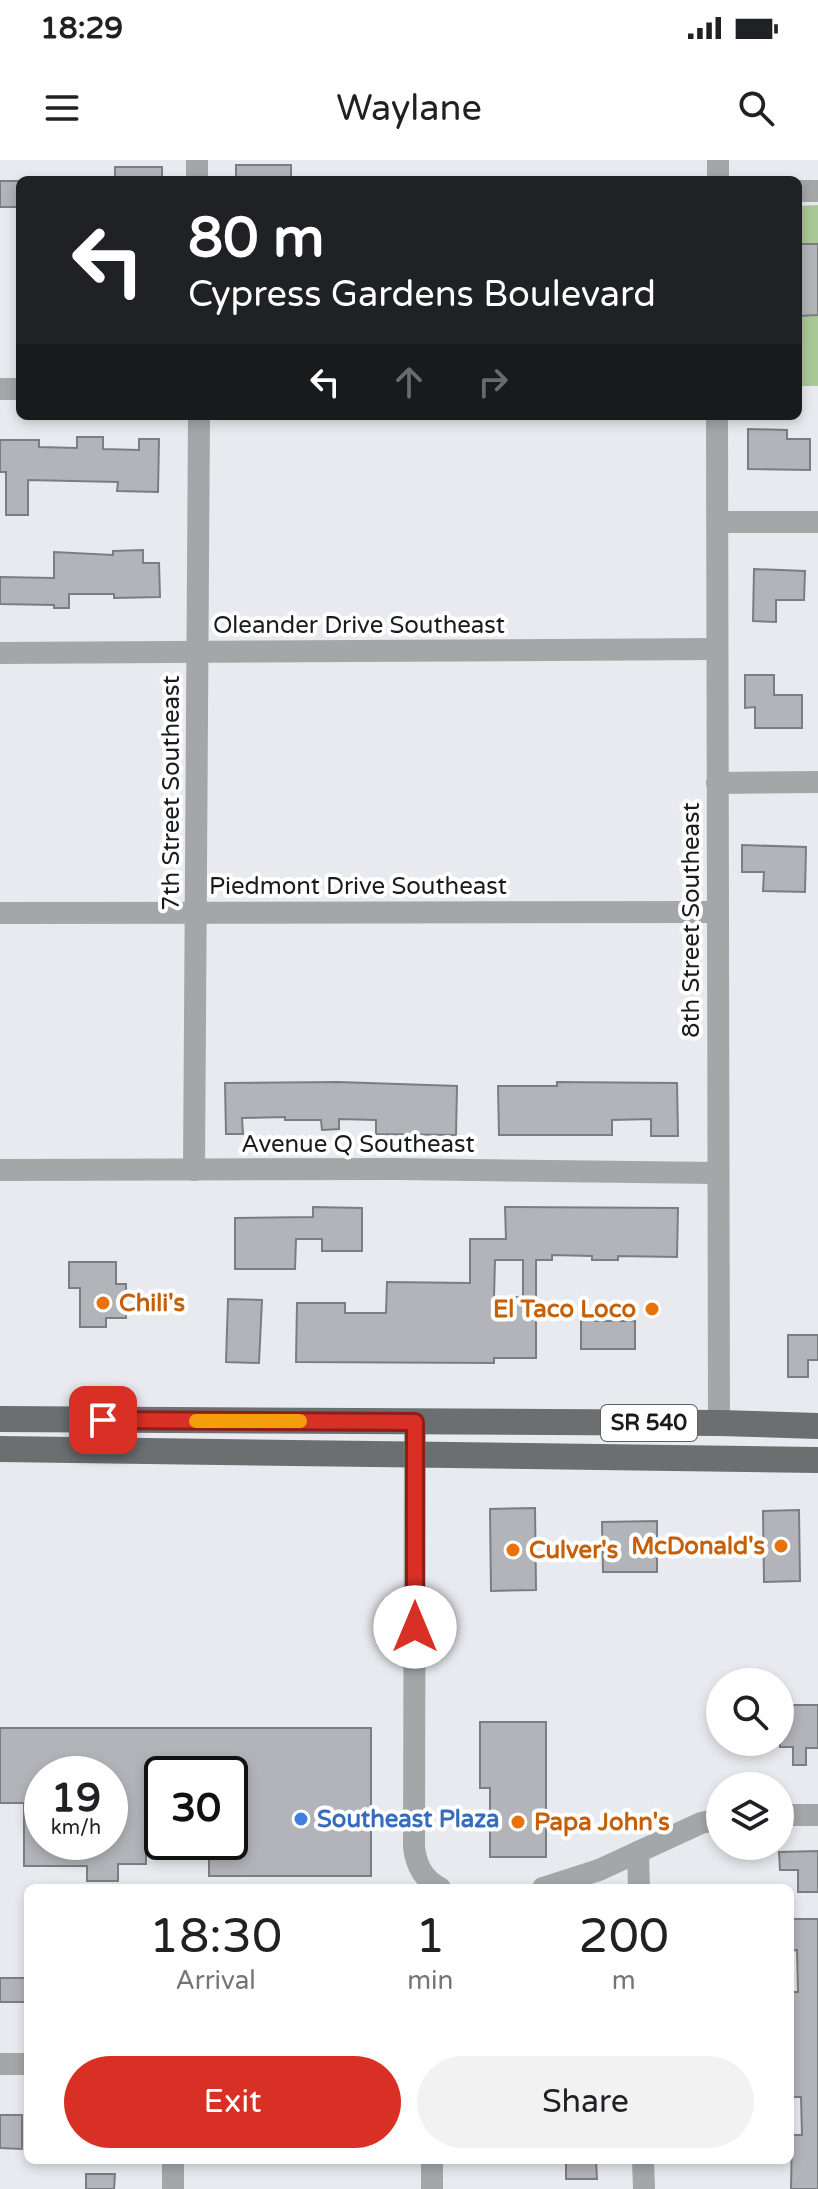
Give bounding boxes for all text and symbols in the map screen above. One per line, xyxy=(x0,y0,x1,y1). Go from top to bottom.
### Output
text: 18:29 xyxy=(40,10,123,47)
icon: menu xyxy=(40,86,84,130)
icon: search xyxy=(734,86,778,130)
text: Waylane xyxy=(336,87,482,130)
text: 80 m xyxy=(188,205,324,272)
icon: left xyxy=(56,208,160,312)
text: Cypress Gardens Boulevard xyxy=(188,273,656,316)
icon: left xyxy=(303,360,347,404)
icon: ahead xyxy=(387,360,431,404)
icon: right xyxy=(471,360,515,404)
street label: Oleander Drive Southeast xyxy=(213,611,505,640)
street label: 7th Street Southeast xyxy=(157,675,186,911)
street label: 8th Street Southeast xyxy=(677,802,706,1038)
street label: Piedmont Drive Southeast xyxy=(209,872,507,901)
street label: Avenue Q Southeast xyxy=(241,1130,475,1159)
place label: Chili's xyxy=(119,1289,185,1318)
marker: Chili's xyxy=(94,1294,112,1312)
place label: El Taco Loco xyxy=(493,1295,636,1324)
marker: El Taco Loco xyxy=(643,1300,661,1318)
pin xyxy=(69,1386,137,1454)
icon: arrive xyxy=(81,1398,125,1442)
road number: SR 540 xyxy=(601,1405,697,1441)
place label: McDonald's xyxy=(631,1532,765,1561)
place label: Culver's xyxy=(529,1536,618,1565)
marker: McDonald's xyxy=(772,1537,790,1555)
marker: Culver's xyxy=(504,1541,522,1559)
position arrow xyxy=(373,1585,457,1669)
map controls xyxy=(706,1668,794,1860)
button: search xyxy=(706,1668,794,1756)
speed limit sign: 30 xyxy=(144,1756,248,1860)
button: layers xyxy=(706,1772,794,1860)
text: 19 xyxy=(51,1774,101,1822)
place label: Southeast Plaza xyxy=(317,1805,500,1834)
place label: Papa John's xyxy=(534,1808,670,1837)
marker: Southeast Plaza xyxy=(292,1810,310,1828)
marker: Papa John's xyxy=(509,1813,527,1831)
text: km/h xyxy=(51,1816,101,1840)
text: 18:30 xyxy=(149,1908,282,1966)
text: 1 xyxy=(415,1908,445,1966)
text: 200 xyxy=(578,1908,669,1966)
text: Arrival xyxy=(175,1965,256,1996)
text: min xyxy=(407,1965,453,1996)
text: m xyxy=(612,1965,636,1996)
button: Exit xyxy=(64,2056,401,2148)
button: Share xyxy=(417,2056,754,2148)

